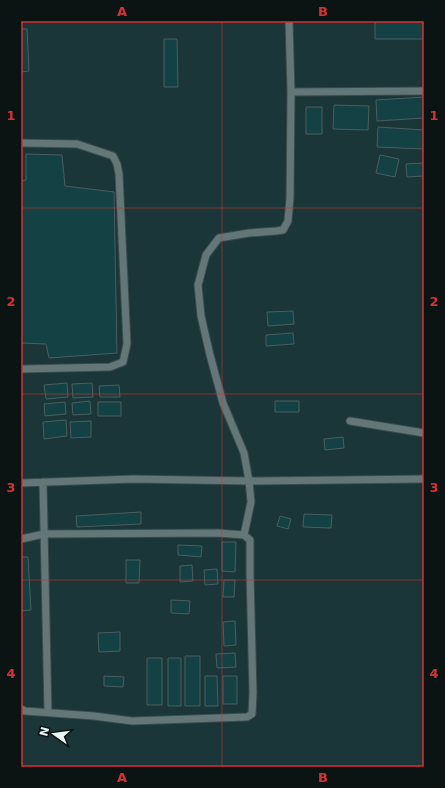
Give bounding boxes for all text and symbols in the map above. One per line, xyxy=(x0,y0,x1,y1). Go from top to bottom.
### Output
text: A xyxy=(117,4,127,19)
text: B xyxy=(318,4,328,19)
text: 1 xyxy=(6,108,16,123)
text: 1 xyxy=(429,108,439,123)
text: 2 xyxy=(6,294,16,309)
text: 2 xyxy=(429,294,439,309)
text: 3 xyxy=(6,480,16,495)
text: 3 xyxy=(429,480,439,495)
text: 4 xyxy=(6,666,16,681)
text: 4 xyxy=(429,666,439,681)
north arrow xyxy=(34,714,74,754)
text: N xyxy=(37,726,52,738)
text: A xyxy=(117,770,127,785)
text: B xyxy=(318,770,328,785)

